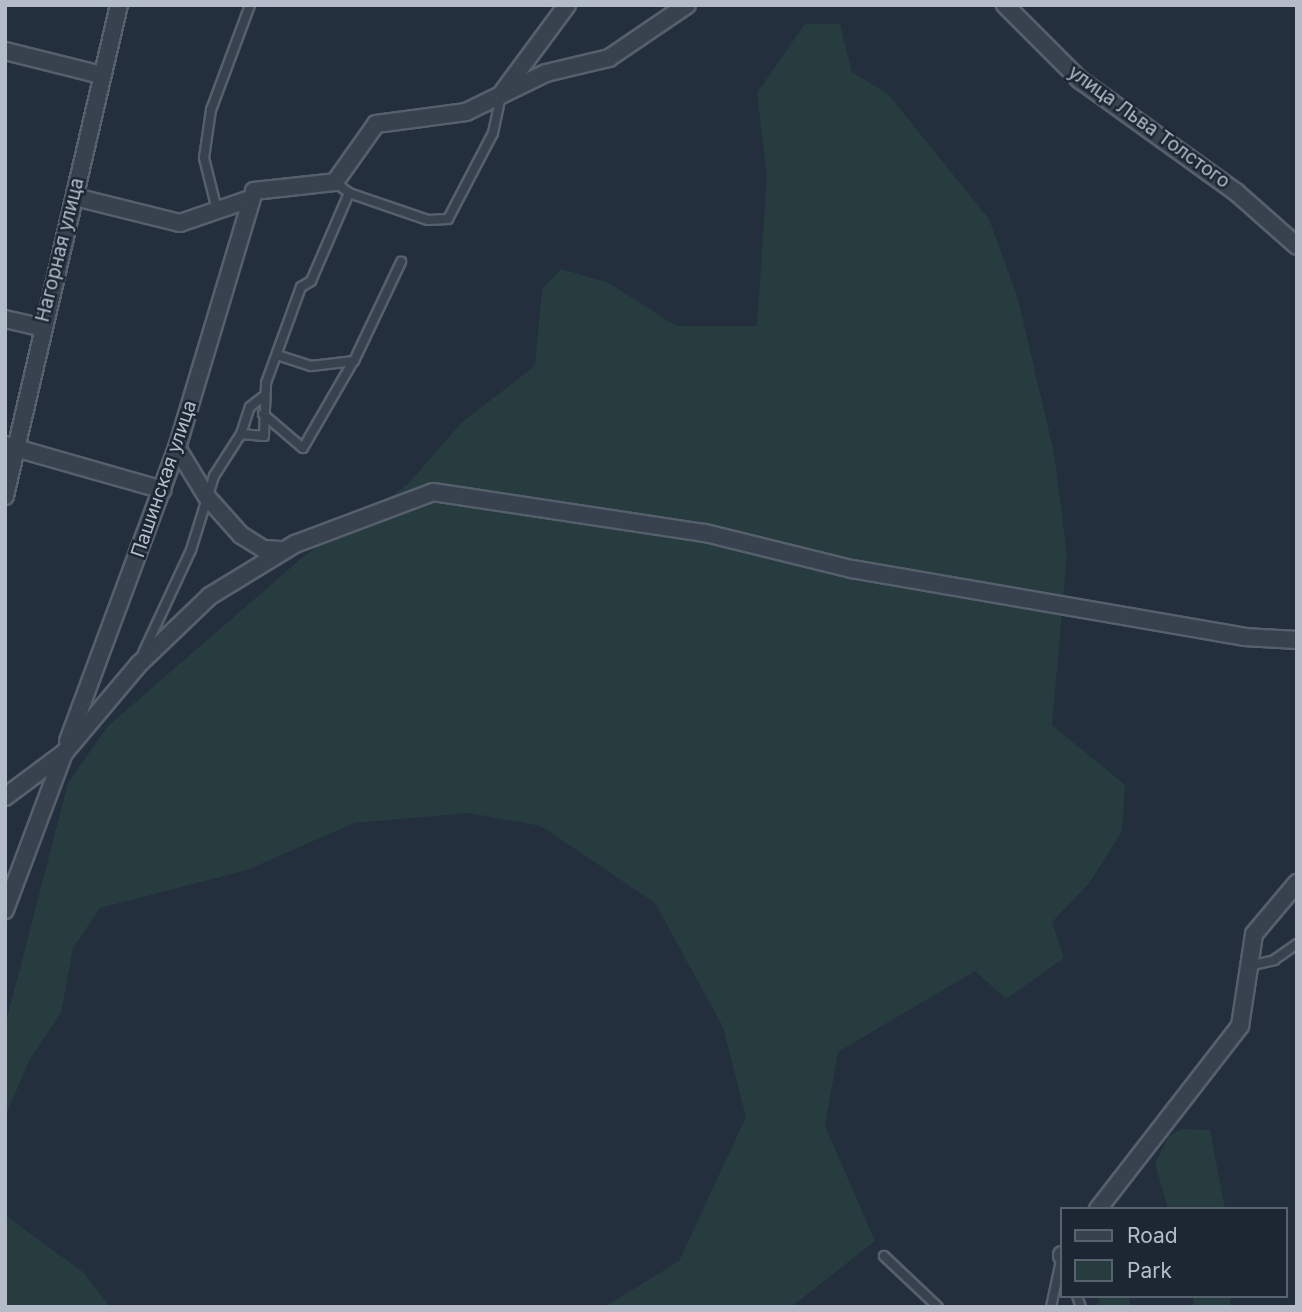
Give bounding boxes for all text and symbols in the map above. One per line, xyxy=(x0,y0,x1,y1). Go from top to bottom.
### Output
street label: улица Льва Толстого xyxy=(1064,61,1234,193)
street label: Нагорная улица xyxy=(31,176,89,324)
street label: Пашинская улица xyxy=(126,397,202,561)
legend xyxy=(1060,1207,1288,1298)
text: Road xyxy=(1127,1223,1178,1248)
text: Park xyxy=(1127,1258,1172,1283)

